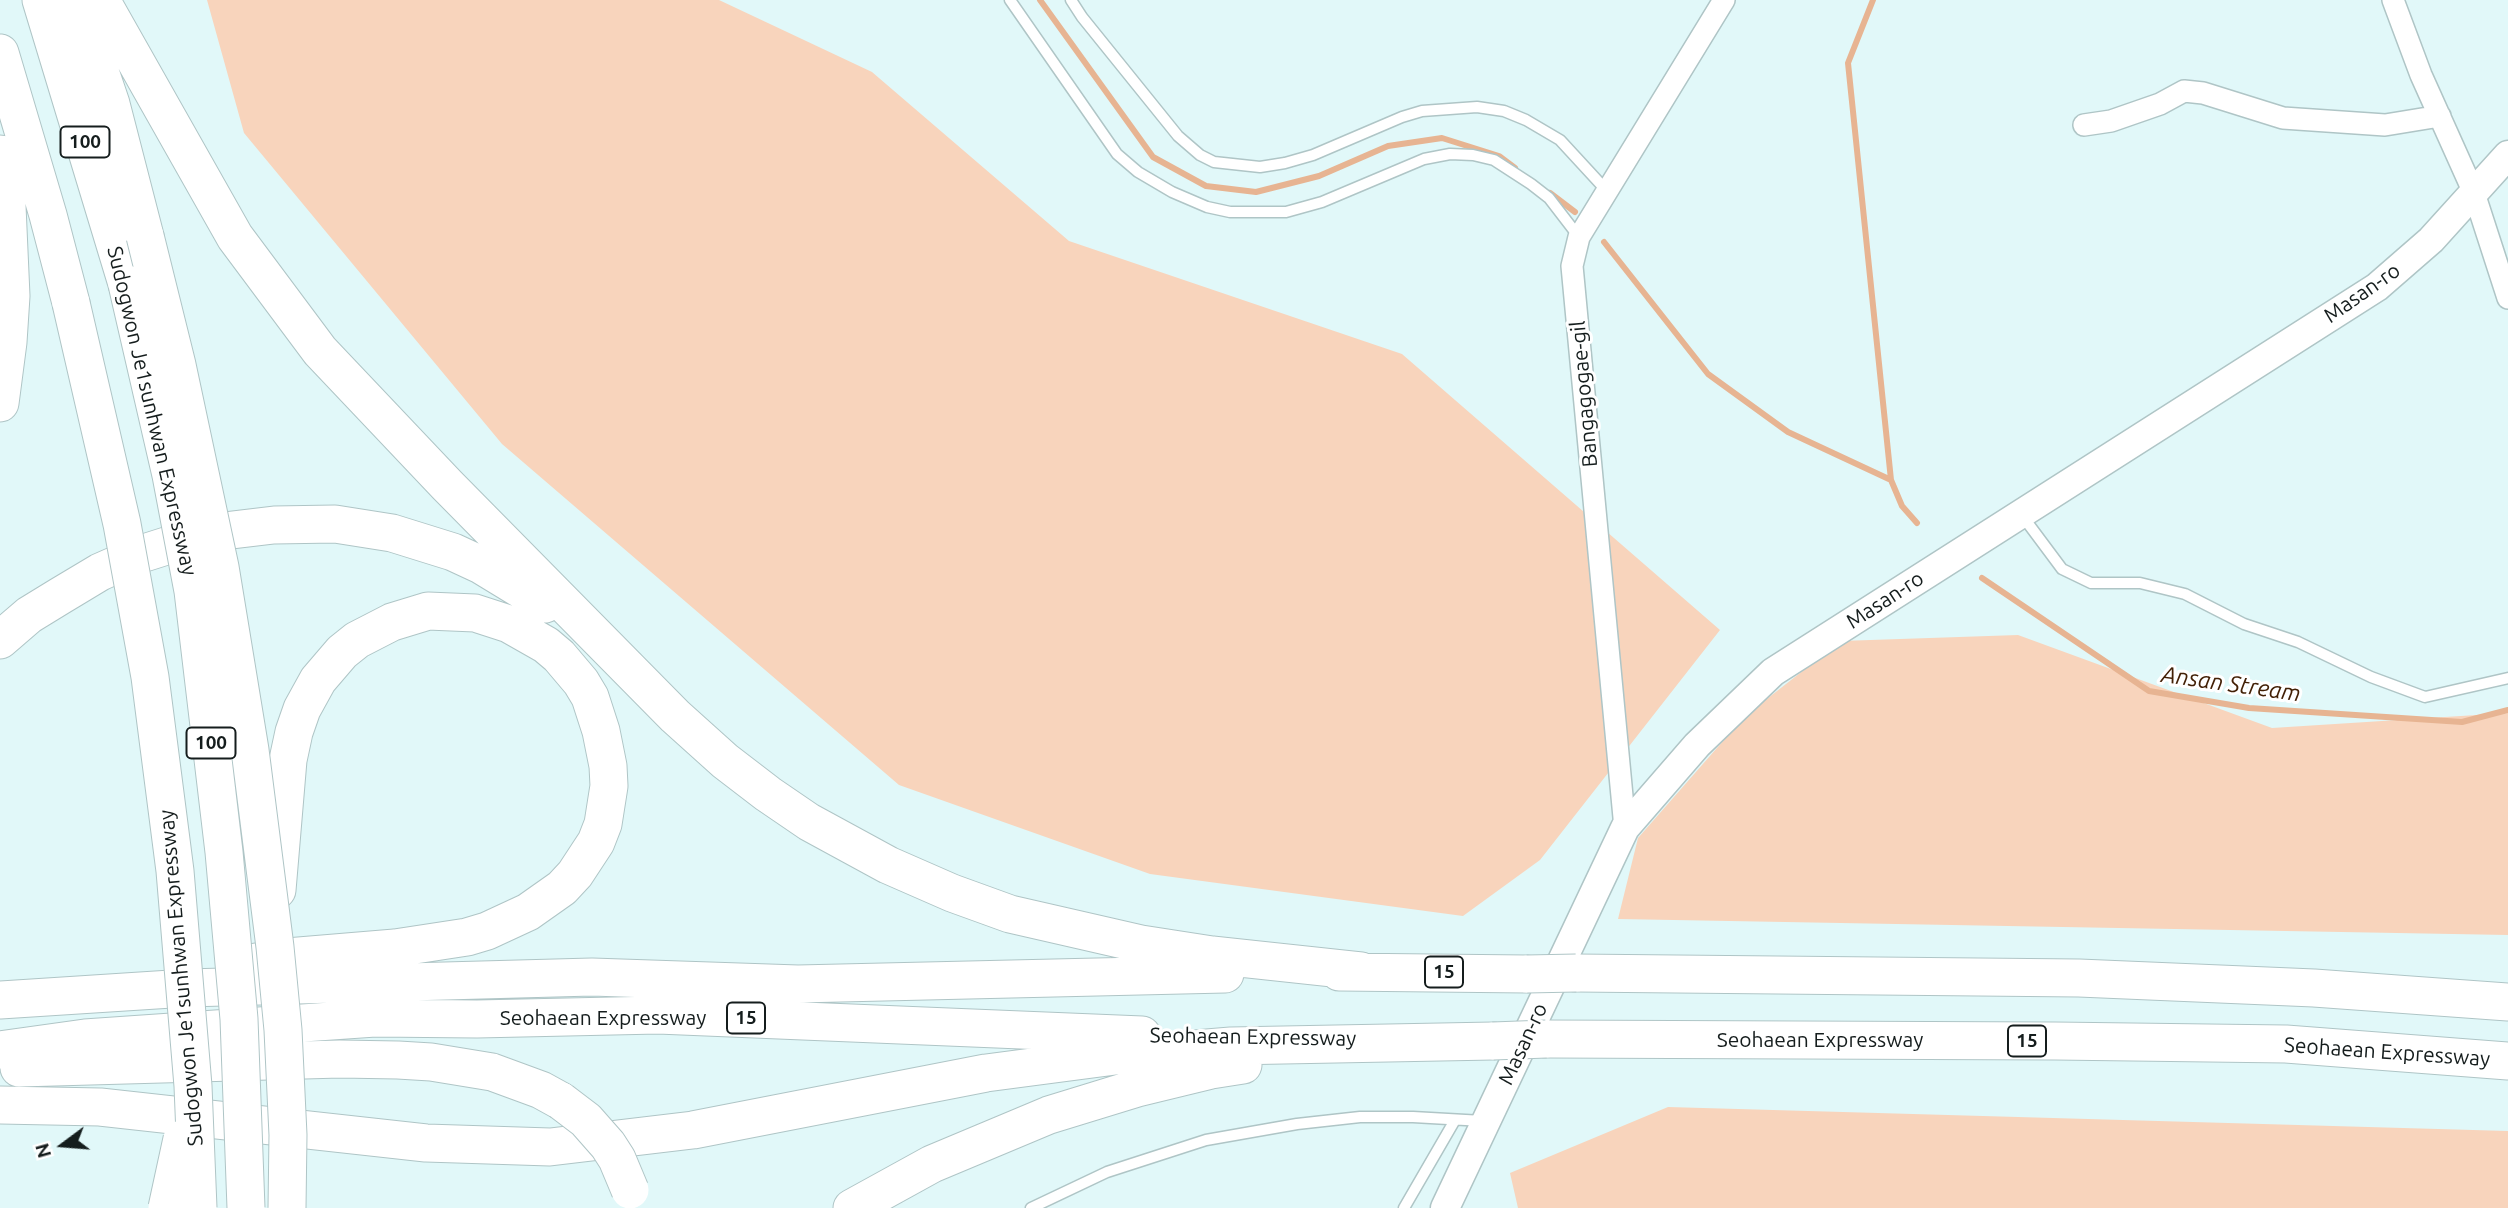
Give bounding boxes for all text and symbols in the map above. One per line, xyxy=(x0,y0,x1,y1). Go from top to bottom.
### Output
road number: 100 xyxy=(60,126,110,158)
street label: Sudogwon Je1sunhwan Expressway xyxy=(102,244,202,578)
street label: Masan-ro xyxy=(2319,258,2405,328)
street label: Bangagogae-gil xyxy=(1565,320,1603,468)
street label: Masan-ro xyxy=(1842,566,1928,634)
water label: Ansan Stream xyxy=(2160,661,2302,707)
road number: 100 xyxy=(186,728,235,758)
street label: Sudogwon Je1sunhwan Expressway xyxy=(154,809,208,1147)
road number: 15 xyxy=(1425,956,1463,988)
street label: Masan-ro xyxy=(1493,999,1553,1089)
road number: 15 xyxy=(727,1002,765,1034)
street label: Seohaean Expressway xyxy=(500,1005,706,1031)
street label: Seohaean Expressway xyxy=(1149,1023,1357,1051)
road number: 15 xyxy=(2008,1026,2046,1056)
street label: Seohaean Expressway xyxy=(1717,1027,1923,1053)
street label: Seohaean Expressway xyxy=(2283,1032,2491,1072)
north arrow xyxy=(28,1110,98,1180)
text: N xyxy=(30,1141,55,1161)

